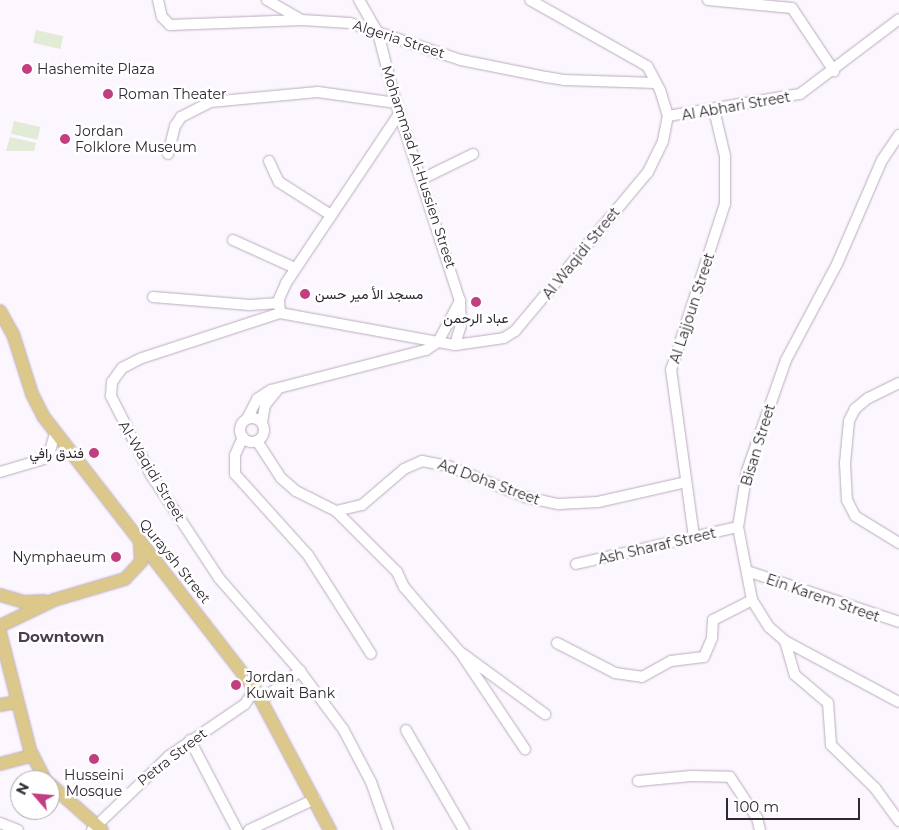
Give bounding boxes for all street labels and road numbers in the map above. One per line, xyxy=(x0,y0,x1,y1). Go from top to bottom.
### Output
street label: Algeria Street xyxy=(351,16,447,62)
street label: Mohammad Al-Hussien Street xyxy=(378,63,460,271)
street label: Al Abhari Street xyxy=(680,88,792,124)
street label: Al Waqidi Street xyxy=(539,204,623,302)
street label: Al Lajjoun Street xyxy=(666,251,718,365)
street label: Bisan Street xyxy=(738,402,778,488)
street label: Al-Waqidi Street xyxy=(115,418,189,524)
street label: Ad Doha Street xyxy=(436,456,542,508)
street label: Quraysh Street xyxy=(136,515,214,607)
street label: Ash Sharaf Street xyxy=(596,524,718,568)
street label: Ein Karem Street xyxy=(764,571,882,625)
street label: Petra Street xyxy=(134,725,210,789)

